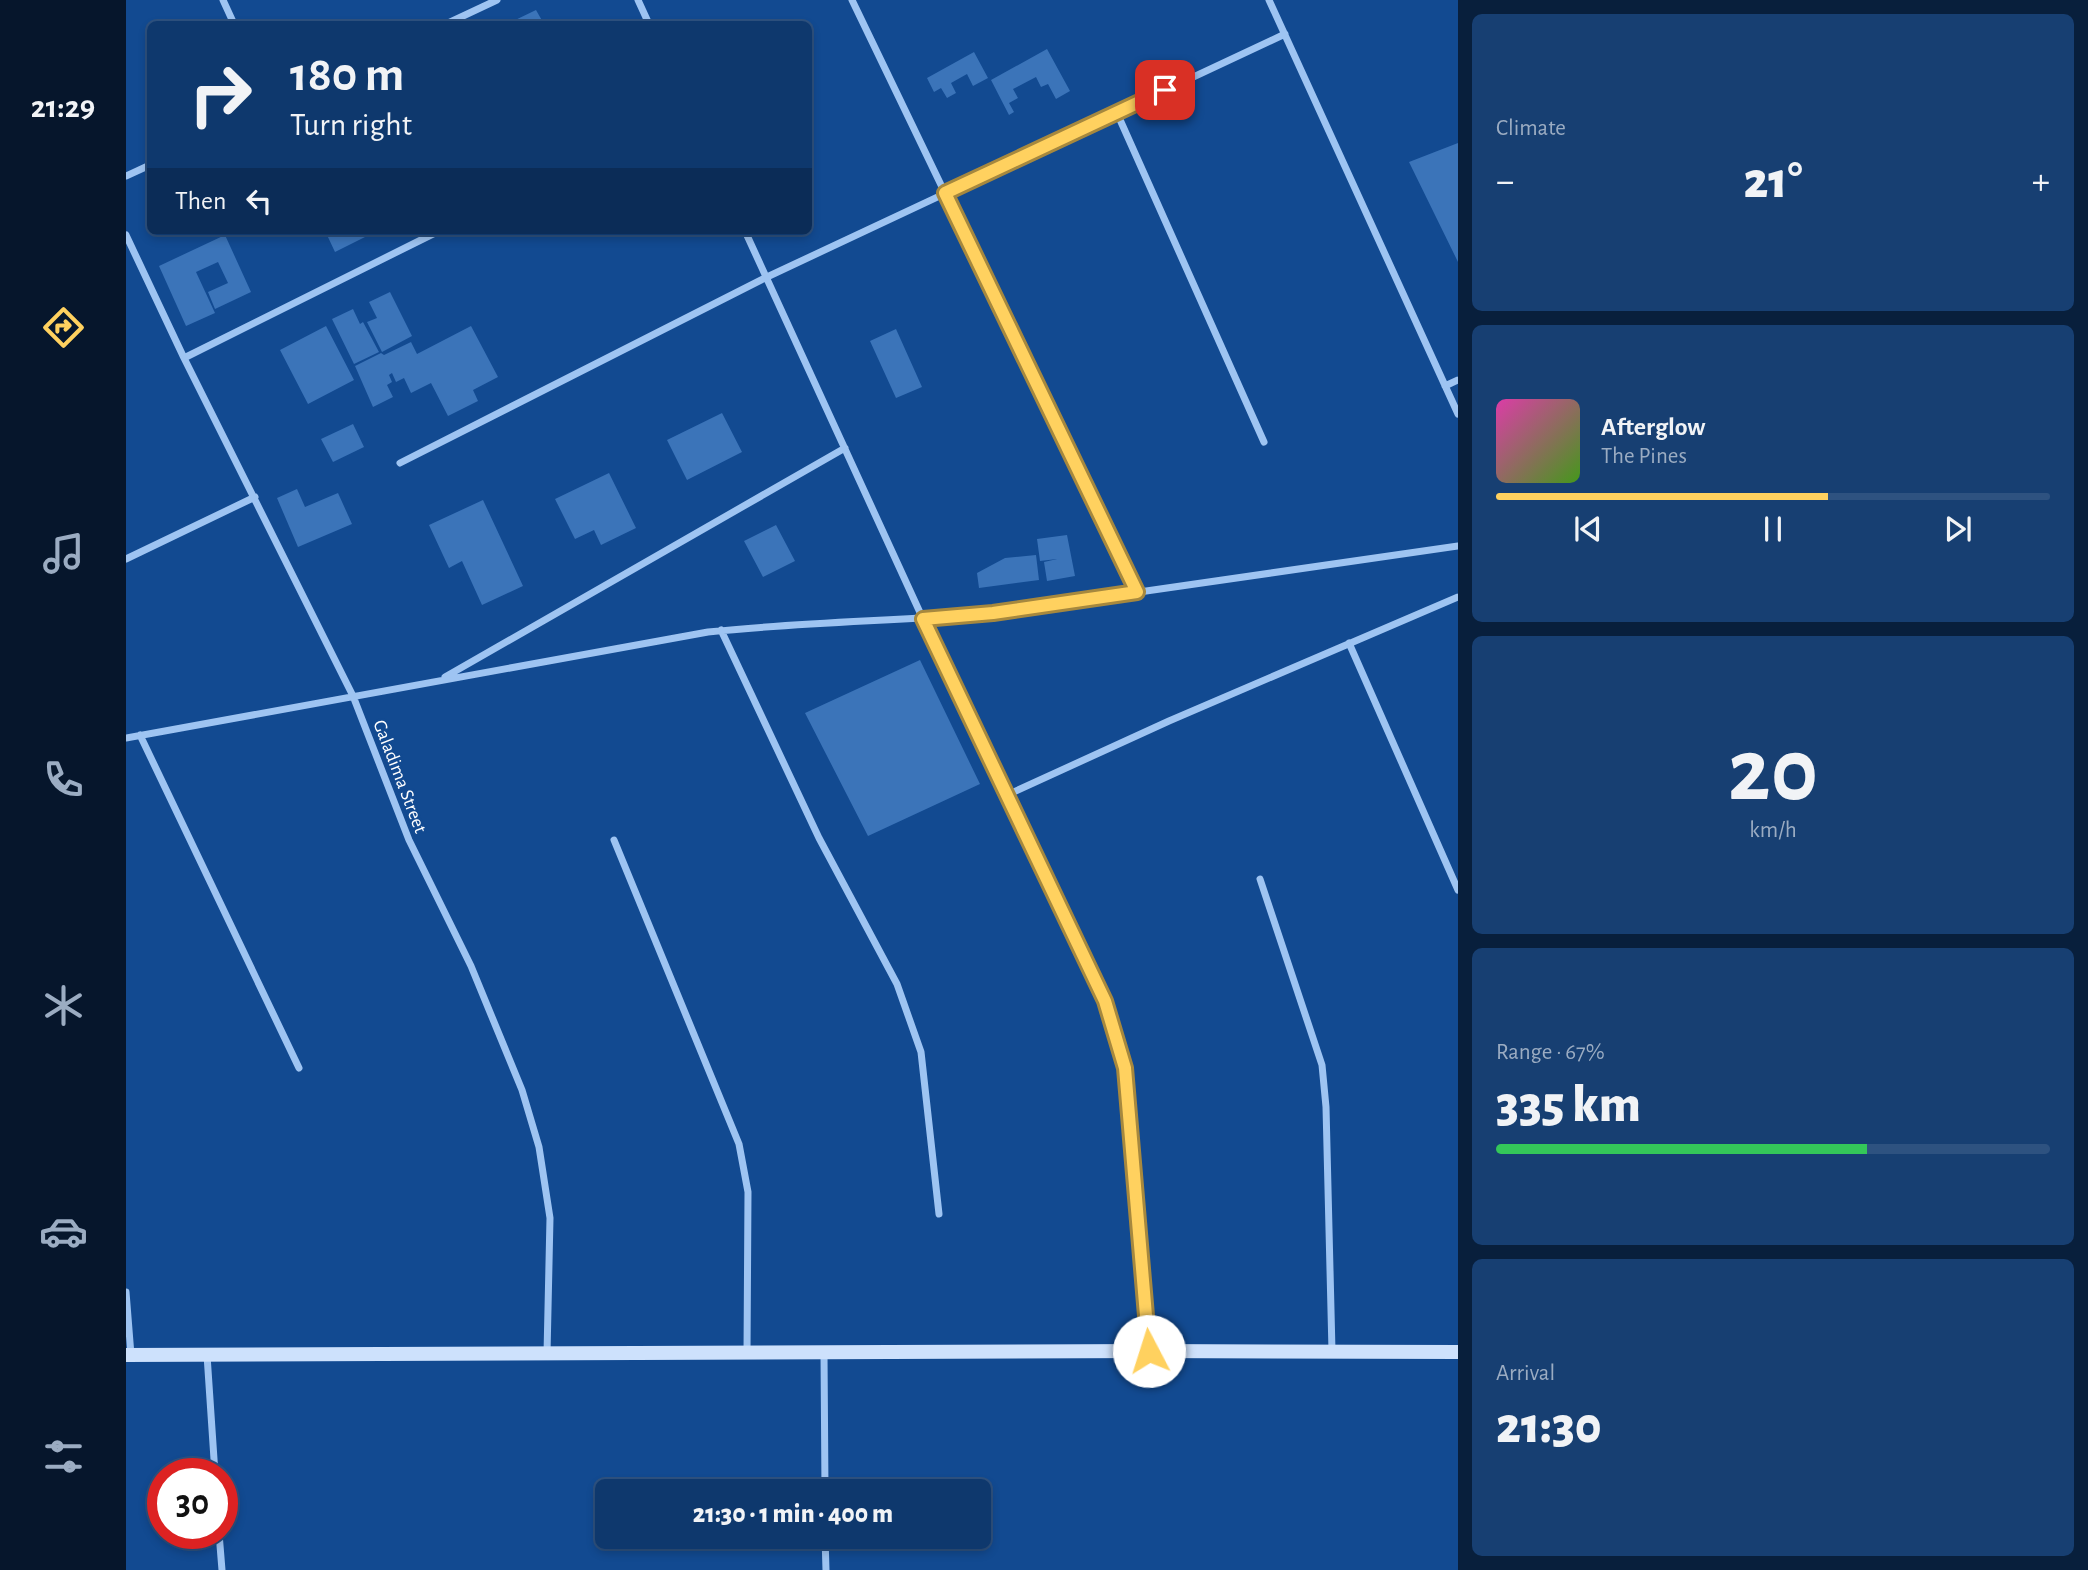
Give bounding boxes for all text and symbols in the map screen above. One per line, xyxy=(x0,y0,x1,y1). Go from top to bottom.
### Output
icon: right xyxy=(175,49,266,140)
text: 180 m xyxy=(290,51,404,100)
pin xyxy=(1135,60,1195,120)
icon: arrive xyxy=(1146,71,1184,109)
text: 21:29 xyxy=(31,91,95,123)
text: Turn right xyxy=(290,109,412,141)
text: Climate xyxy=(1496,117,1566,140)
text: 21° xyxy=(1743,155,1803,207)
text: − xyxy=(1496,163,1514,201)
text: + xyxy=(2032,163,2050,201)
icon: left xyxy=(240,182,278,220)
text: Then xyxy=(175,188,226,214)
icon: directions xyxy=(39,303,88,352)
text: Afterglow xyxy=(1601,414,1705,440)
text: The Pines xyxy=(1601,445,1687,468)
icon: previous xyxy=(1569,510,1607,548)
icon: pause xyxy=(1754,510,1792,548)
icon: next xyxy=(1939,510,1977,548)
icon: music xyxy=(39,529,88,578)
street label: Galadima Street xyxy=(369,717,430,836)
text: 20 xyxy=(1728,726,1818,817)
icon: phone xyxy=(39,755,88,804)
text: km/h xyxy=(1749,819,1797,842)
icon: climate xyxy=(39,981,88,1030)
text: Range · 67% xyxy=(1496,1041,1605,1064)
text: 335 km xyxy=(1496,1079,1641,1131)
icon: car xyxy=(39,1207,88,1256)
position arrow xyxy=(1112,1314,1186,1388)
text: Arrival xyxy=(1496,1362,1555,1385)
text: 21:30 xyxy=(1496,1400,1602,1452)
icon: filters xyxy=(39,1432,88,1481)
speed limit sign: 30 xyxy=(147,1458,238,1549)
text: 21:30 · 1 min · 400 m xyxy=(693,1501,893,1527)

